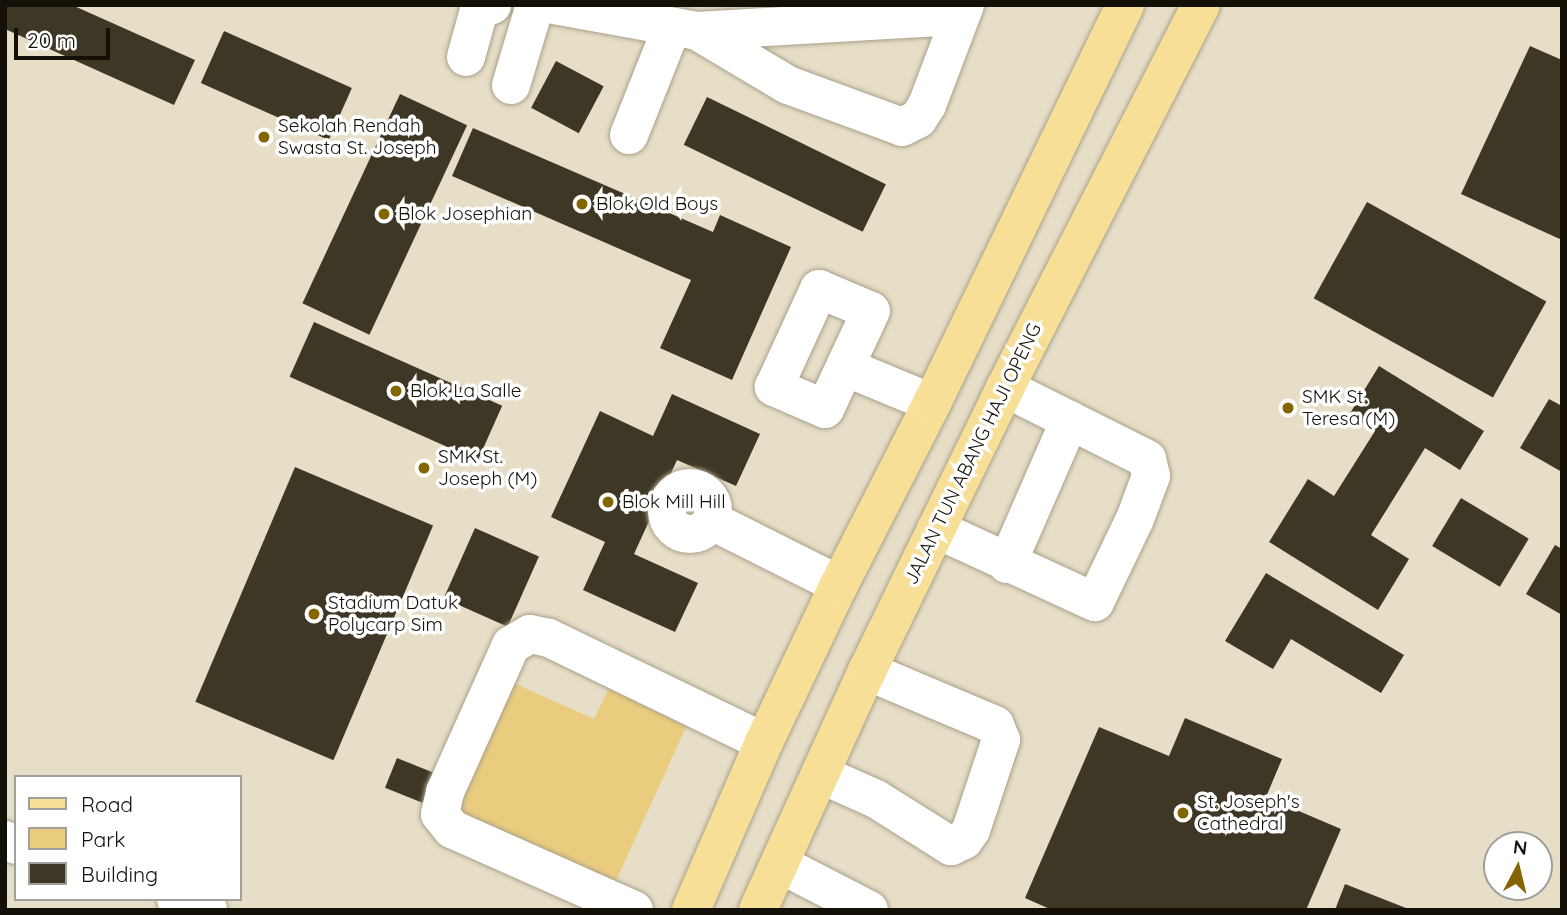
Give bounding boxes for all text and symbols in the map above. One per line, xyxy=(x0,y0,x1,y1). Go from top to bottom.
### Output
scale bar xyxy=(18,14,114,58)
text: 20 m xyxy=(27,27,76,53)
place label: Sekolah Rendah Swasta St. Joseph xyxy=(278,115,437,159)
marker: Sekolah Rendah Swasta St. Joseph xyxy=(256,129,272,145)
place label: Blok Old Boys xyxy=(596,193,718,215)
marker: Blok Old Boys xyxy=(574,196,590,212)
place label: Blok Josephian xyxy=(398,203,532,225)
marker: Blok Josephian xyxy=(376,206,392,222)
street label: JALAN TUN ABANG HAJI OPENG xyxy=(900,320,1046,588)
place label: Blok La Salle xyxy=(410,380,522,402)
marker: Blok La Salle xyxy=(388,383,404,399)
place label: SMK St. Teresa (M) xyxy=(1302,386,1395,430)
marker: SMK St. Teresa (M) xyxy=(1280,400,1296,416)
place label: SMK St. Joseph (M) xyxy=(438,446,537,490)
marker: SMK St. Joseph (M) xyxy=(416,460,432,476)
place label: Blok Mill Hill xyxy=(622,491,726,513)
marker: Blok Mill Hill xyxy=(600,494,616,510)
place label: Stadium Datuk Polycarp Sim xyxy=(328,592,458,636)
marker: Stadium Datuk Polycarp Sim xyxy=(306,606,322,622)
legend xyxy=(14,775,242,901)
text: Road xyxy=(81,791,133,817)
place label: St. Joseph's Cathedral xyxy=(1197,791,1300,835)
marker: St. Joseph's Cathedral xyxy=(1175,805,1191,821)
text: Park xyxy=(81,826,125,852)
north arrow xyxy=(1483,831,1553,901)
text: N xyxy=(1512,834,1529,860)
text: Building xyxy=(81,861,158,887)

